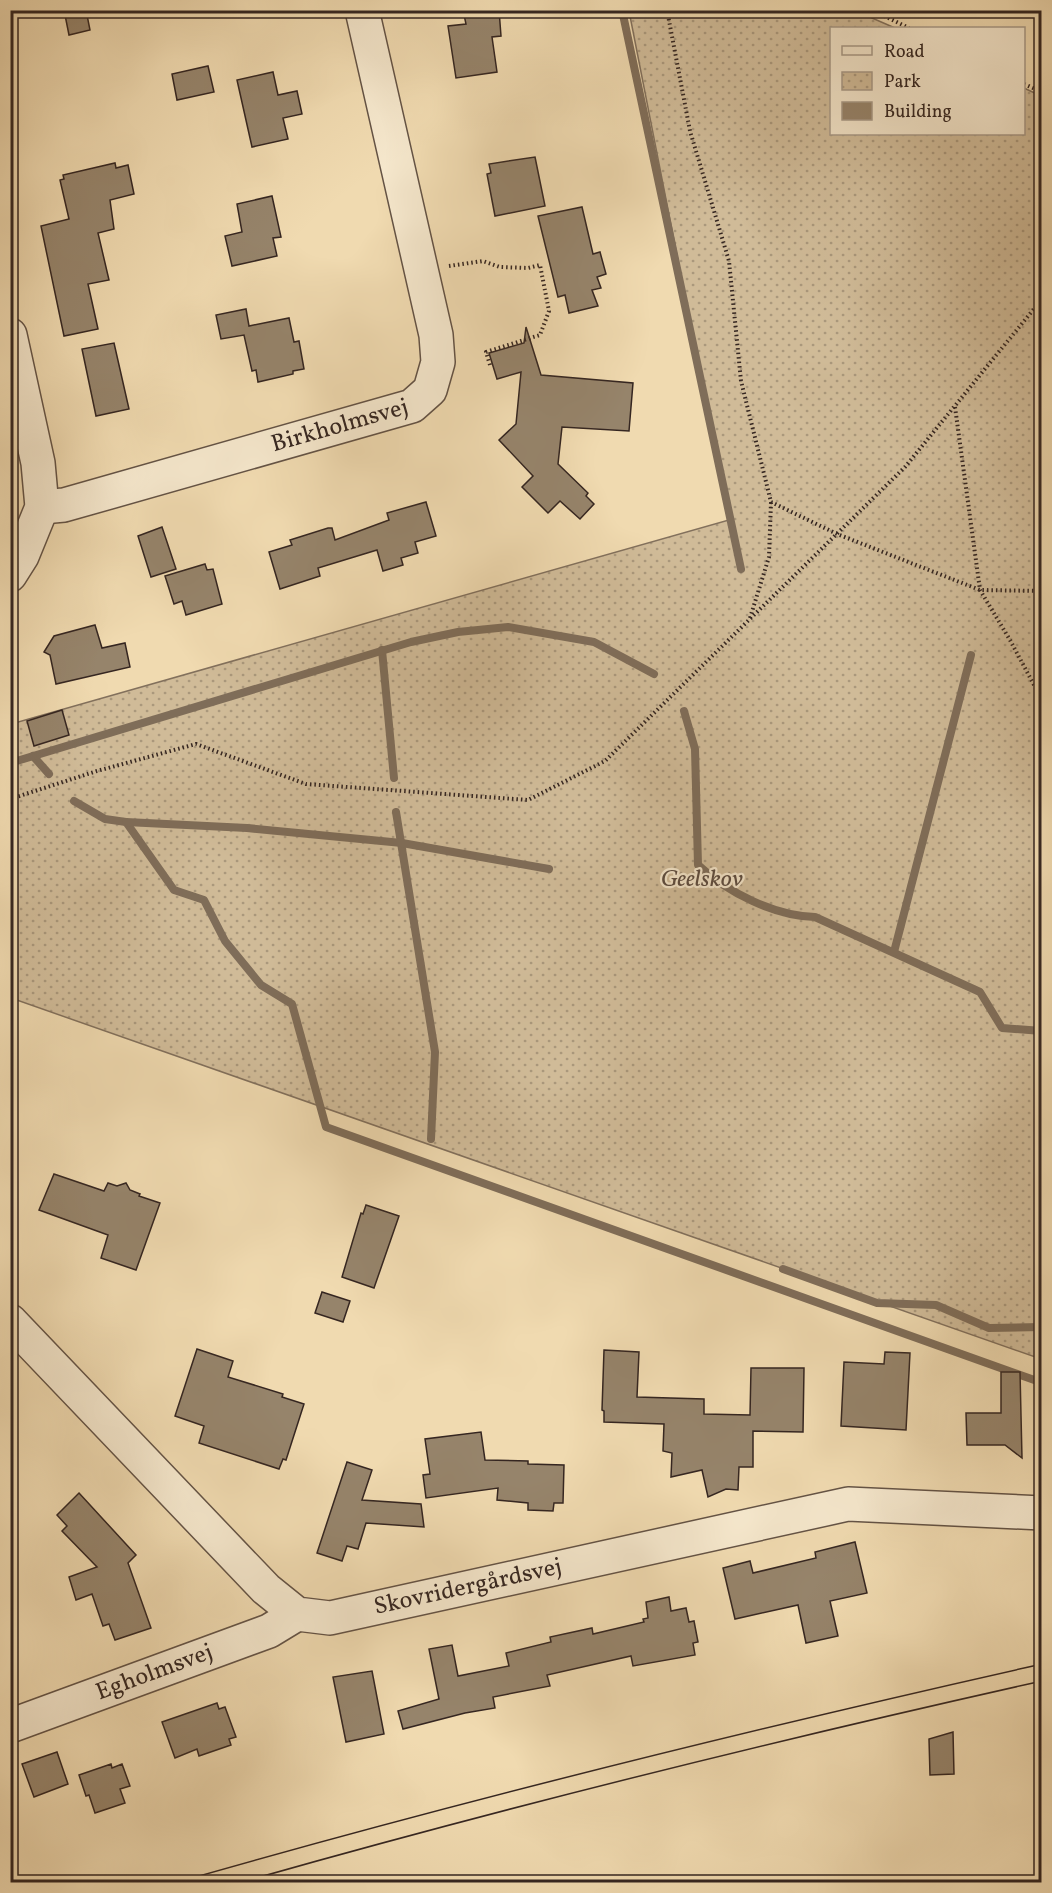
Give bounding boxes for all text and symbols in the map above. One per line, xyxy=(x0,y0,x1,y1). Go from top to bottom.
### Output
legend xyxy=(830,27,1025,135)
text: Road xyxy=(884,40,925,65)
text: Park xyxy=(884,70,921,95)
text: Building xyxy=(884,100,952,125)
street label: Birkholmsvej xyxy=(267,391,412,462)
park label: Geelskov xyxy=(661,863,743,897)
street label: Skovridergårdsvej xyxy=(371,1550,565,1625)
street label: Egholmsvej xyxy=(91,1636,218,1710)

